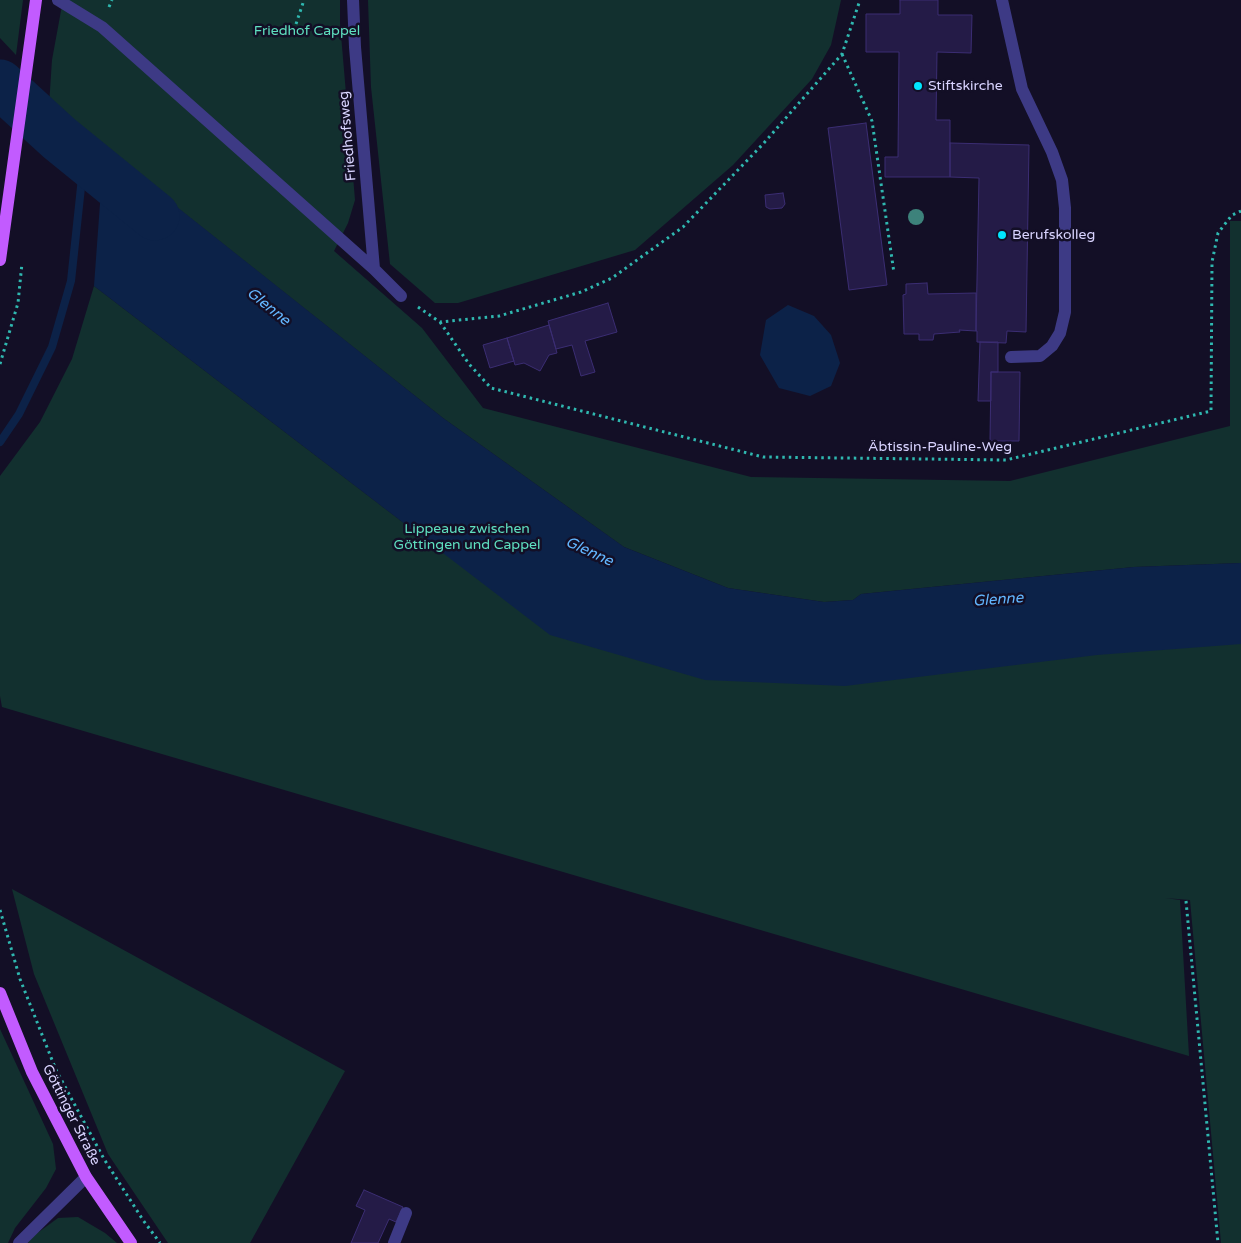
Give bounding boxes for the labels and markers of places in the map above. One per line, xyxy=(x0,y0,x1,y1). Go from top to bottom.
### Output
place label: Stiftskirche xyxy=(928,78,1003,94)
marker: Stiftskirche xyxy=(912,80,924,92)
place label: Berufskolleg xyxy=(1012,227,1095,243)
marker: Berufskolleg xyxy=(996,229,1008,241)

